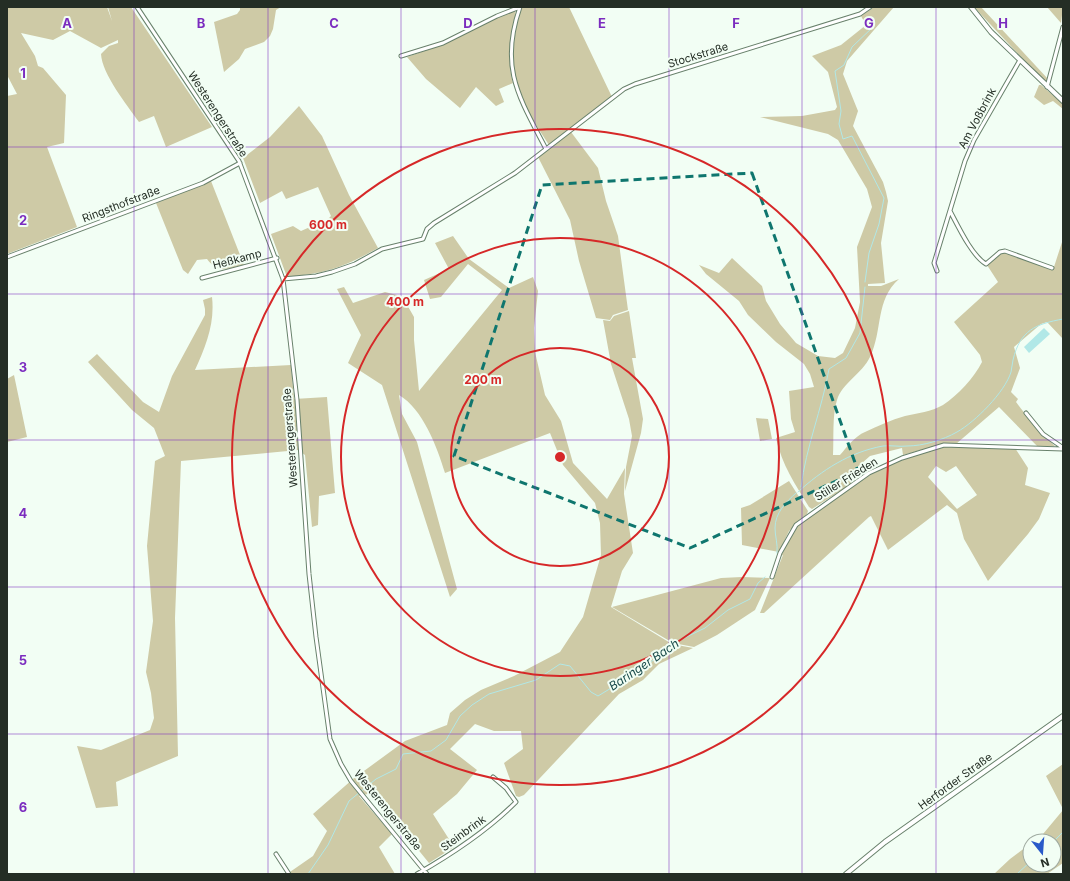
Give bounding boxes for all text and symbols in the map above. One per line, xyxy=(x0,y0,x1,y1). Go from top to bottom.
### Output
text: A xyxy=(62,15,72,31)
text: B xyxy=(197,15,206,31)
text: C xyxy=(329,15,339,31)
text: D xyxy=(463,15,473,31)
text: E xyxy=(598,15,606,31)
text: F xyxy=(732,15,740,31)
text: G xyxy=(864,15,874,31)
text: H xyxy=(998,15,1008,31)
street label: Stockstraße xyxy=(666,39,730,71)
text: 1 xyxy=(20,65,26,81)
street label: Westerengerstraße xyxy=(185,68,251,160)
street label: Am Voßbrink xyxy=(955,85,999,151)
street label: Ringsthofstraße xyxy=(80,183,162,225)
text: 2 xyxy=(19,212,27,228)
text: 600 m xyxy=(309,217,347,232)
street label: Heßkamp xyxy=(211,246,263,272)
text: 400 m xyxy=(386,294,424,309)
text: 3 xyxy=(19,359,27,375)
text: 200 m xyxy=(464,372,502,387)
street label: Westerengerstraße xyxy=(280,388,300,488)
centre of rings xyxy=(553,450,567,464)
street label: Stiller Frieden xyxy=(812,454,880,504)
text: 4 xyxy=(19,505,28,521)
water label: Baringer Bach xyxy=(606,636,682,694)
text: 5 xyxy=(19,652,27,668)
street label: Herforder Straße xyxy=(915,750,995,812)
street label: Westerengerstraße xyxy=(351,767,425,853)
text: 6 xyxy=(19,799,27,815)
street label: Steinbrink xyxy=(438,812,488,854)
north arrow xyxy=(1022,833,1062,873)
text: N xyxy=(1039,855,1051,870)

